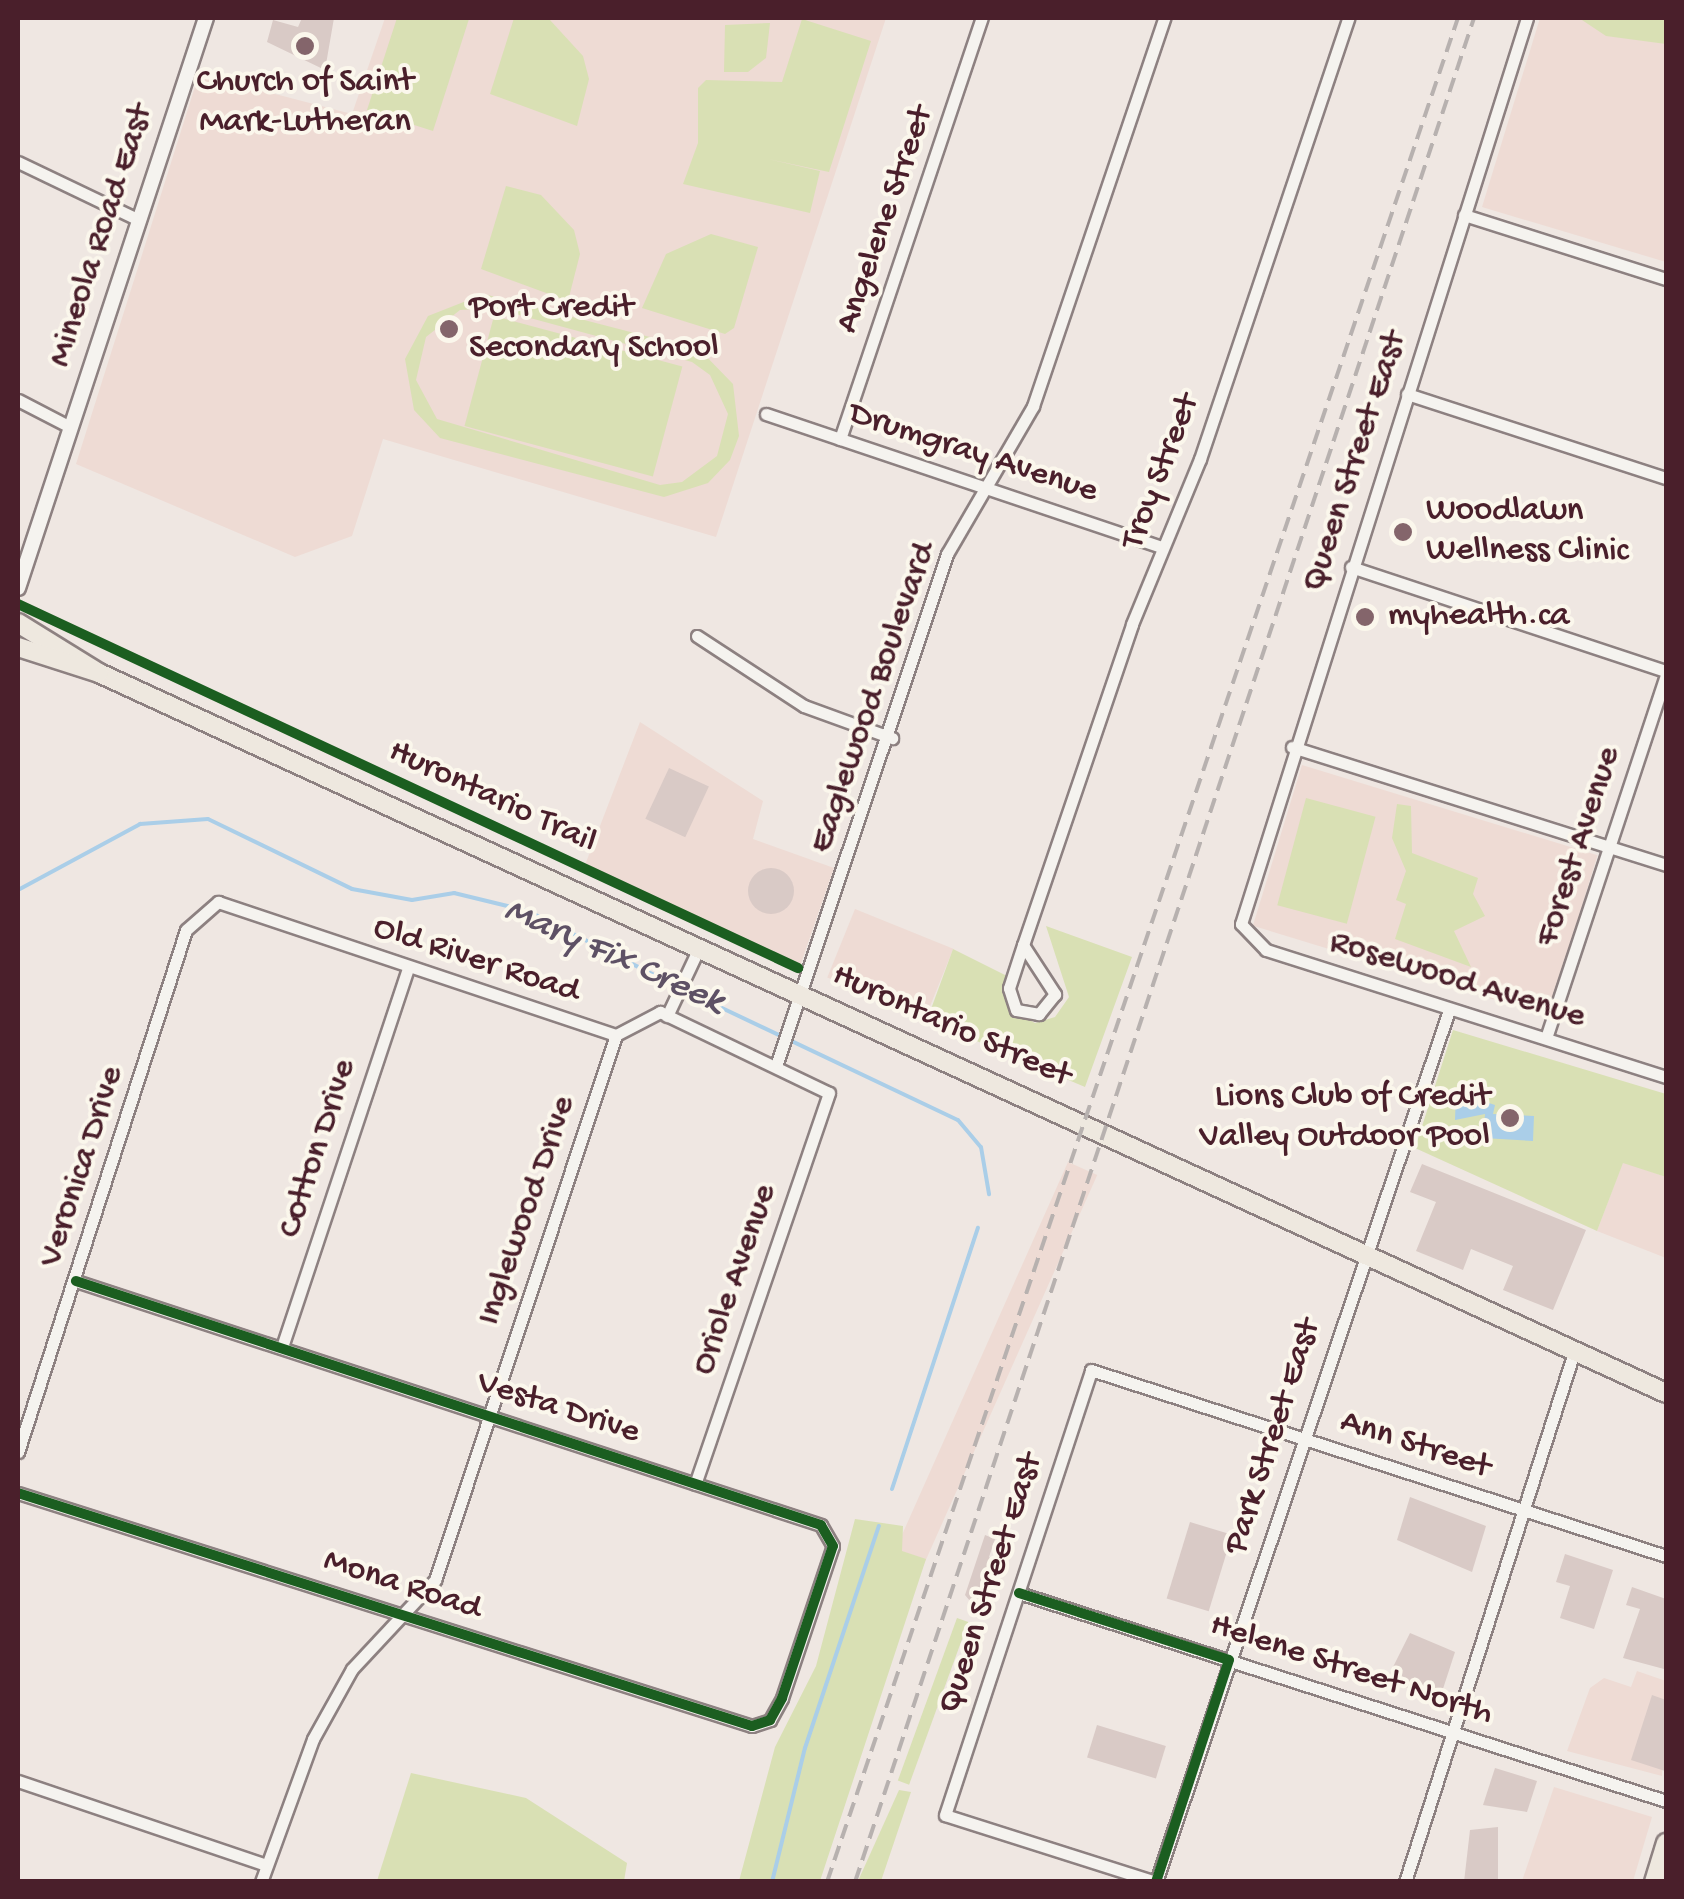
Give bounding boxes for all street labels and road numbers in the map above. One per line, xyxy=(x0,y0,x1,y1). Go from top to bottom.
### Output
street label: Mineola Road East xyxy=(40,100,164,372)
street label: Angelene Street xyxy=(828,101,944,339)
street label: Queen Street East xyxy=(1294,327,1418,597)
street label: Troy Street xyxy=(1113,388,1211,556)
street label: Drumgray Avenue xyxy=(843,394,1103,514)
street label: Eaglewood Boulevard xyxy=(801,537,947,859)
street label: Hurontario Trail xyxy=(381,732,603,864)
street label: Forest Avenue xyxy=(1528,742,1632,952)
street label: Old River Road xyxy=(368,908,584,1014)
street label: Rosewood Avenue xyxy=(1324,922,1590,1040)
street label: Hurontario Street xyxy=(825,956,1077,1098)
street label: Cotton Drive xyxy=(270,1054,368,1244)
street label: Veronica Drive xyxy=(31,1062,135,1272)
street label: Inglewood Drive xyxy=(469,1091,587,1331)
street label: Oriole Avenue xyxy=(684,1179,788,1381)
street label: Park Street East xyxy=(1216,1314,1332,1560)
street label: Vesta Drive xyxy=(471,1363,645,1455)
street label: Ann Street xyxy=(1335,1402,1495,1490)
street label: Queen Street East xyxy=(930,1449,1054,1719)
street label: Mona Road xyxy=(318,1541,486,1631)
street label: Helene Street North xyxy=(1204,1605,1498,1737)

